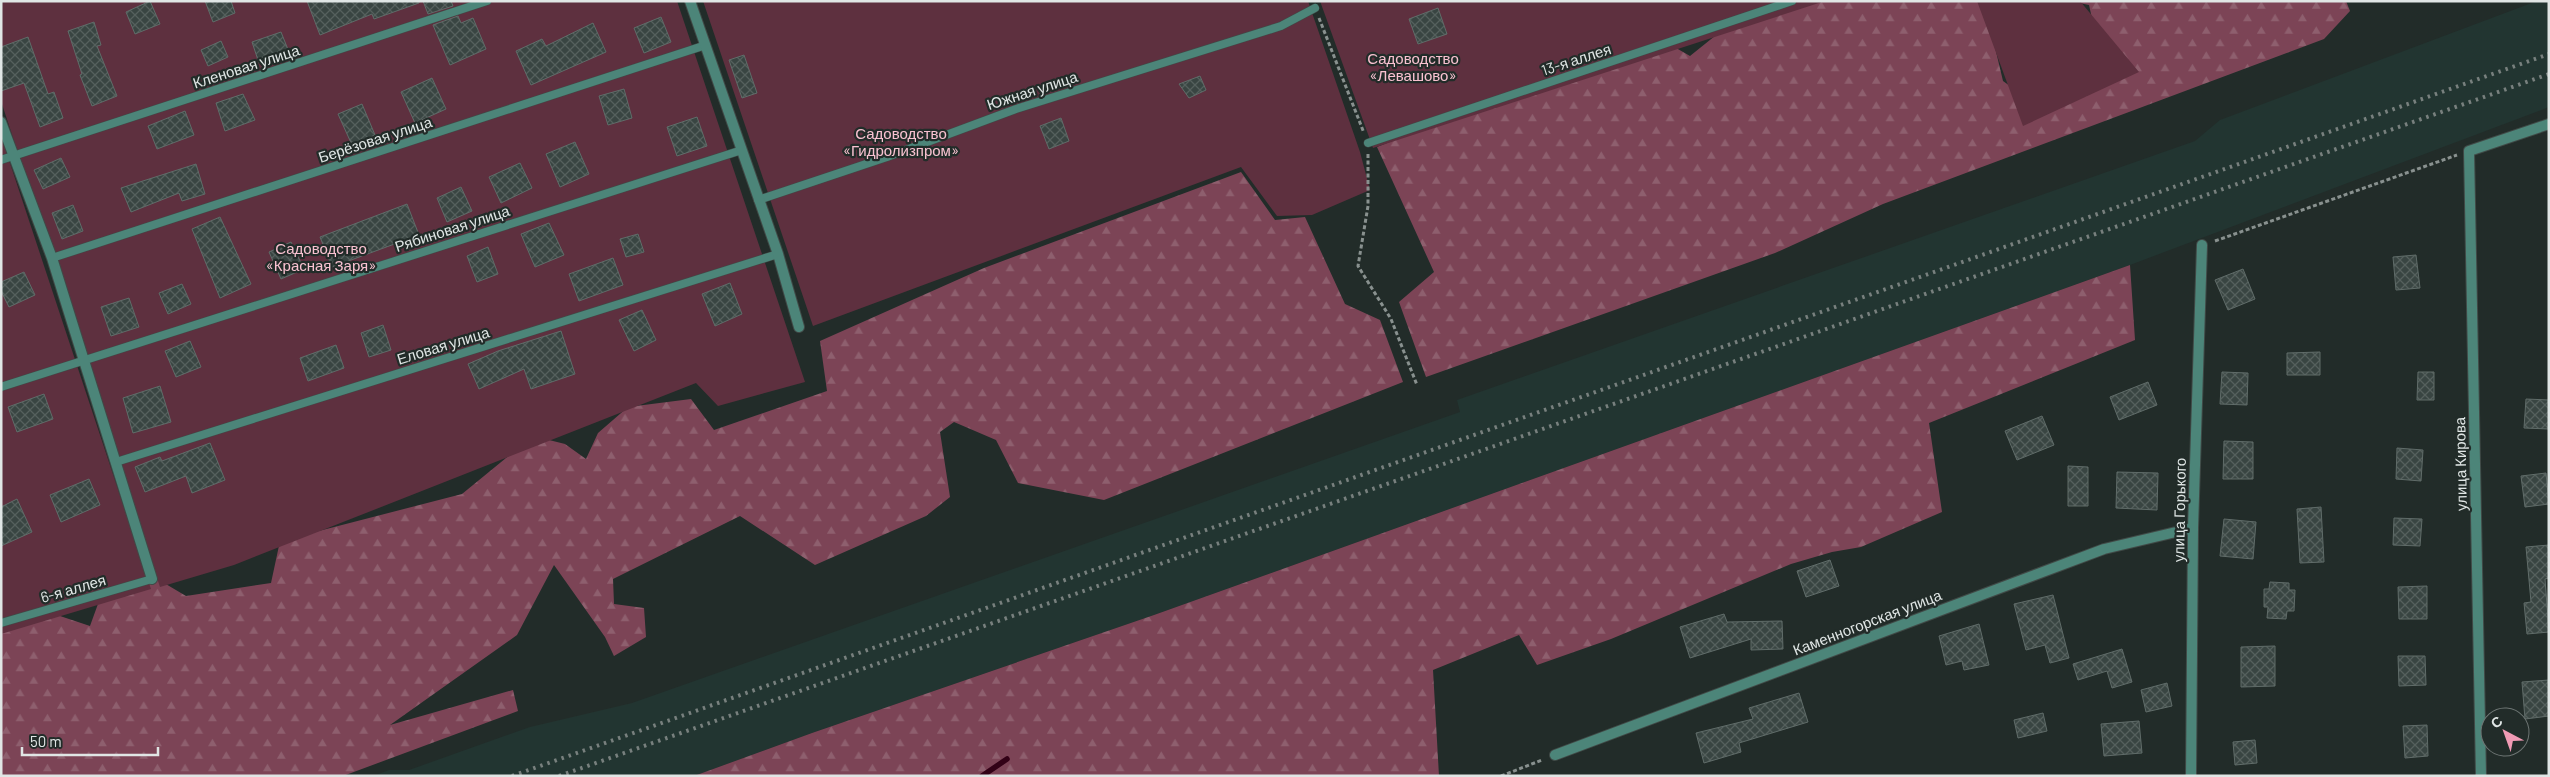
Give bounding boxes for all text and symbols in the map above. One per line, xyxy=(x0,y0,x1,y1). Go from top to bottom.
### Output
street label: 13-я аллея xyxy=(1539,39,1613,79)
street label: Кленовая улица xyxy=(190,40,302,92)
park label: Садоводство «Левашово» xyxy=(1367,49,1459,84)
street label: Южная улица xyxy=(984,67,1080,113)
street label: Берёзовая улица xyxy=(316,112,435,166)
park label: Садоводство «Гидролизпром» xyxy=(843,124,959,159)
street label: Рябиновая улица xyxy=(392,201,512,255)
park label: Садоводство «Красная Заря» xyxy=(266,239,376,274)
street label: Еловая улица xyxy=(395,322,492,368)
street label: улица Кирова xyxy=(2450,416,2470,511)
street label: улица Горького xyxy=(2169,458,2189,562)
street label: 6-я аллея xyxy=(38,570,108,606)
street label: Каменногорская улица xyxy=(1790,585,1944,659)
north arrow xyxy=(2480,707,2530,757)
text: С xyxy=(2487,712,2506,732)
scale bar xyxy=(22,724,159,756)
text: 50 m xyxy=(30,732,62,750)

